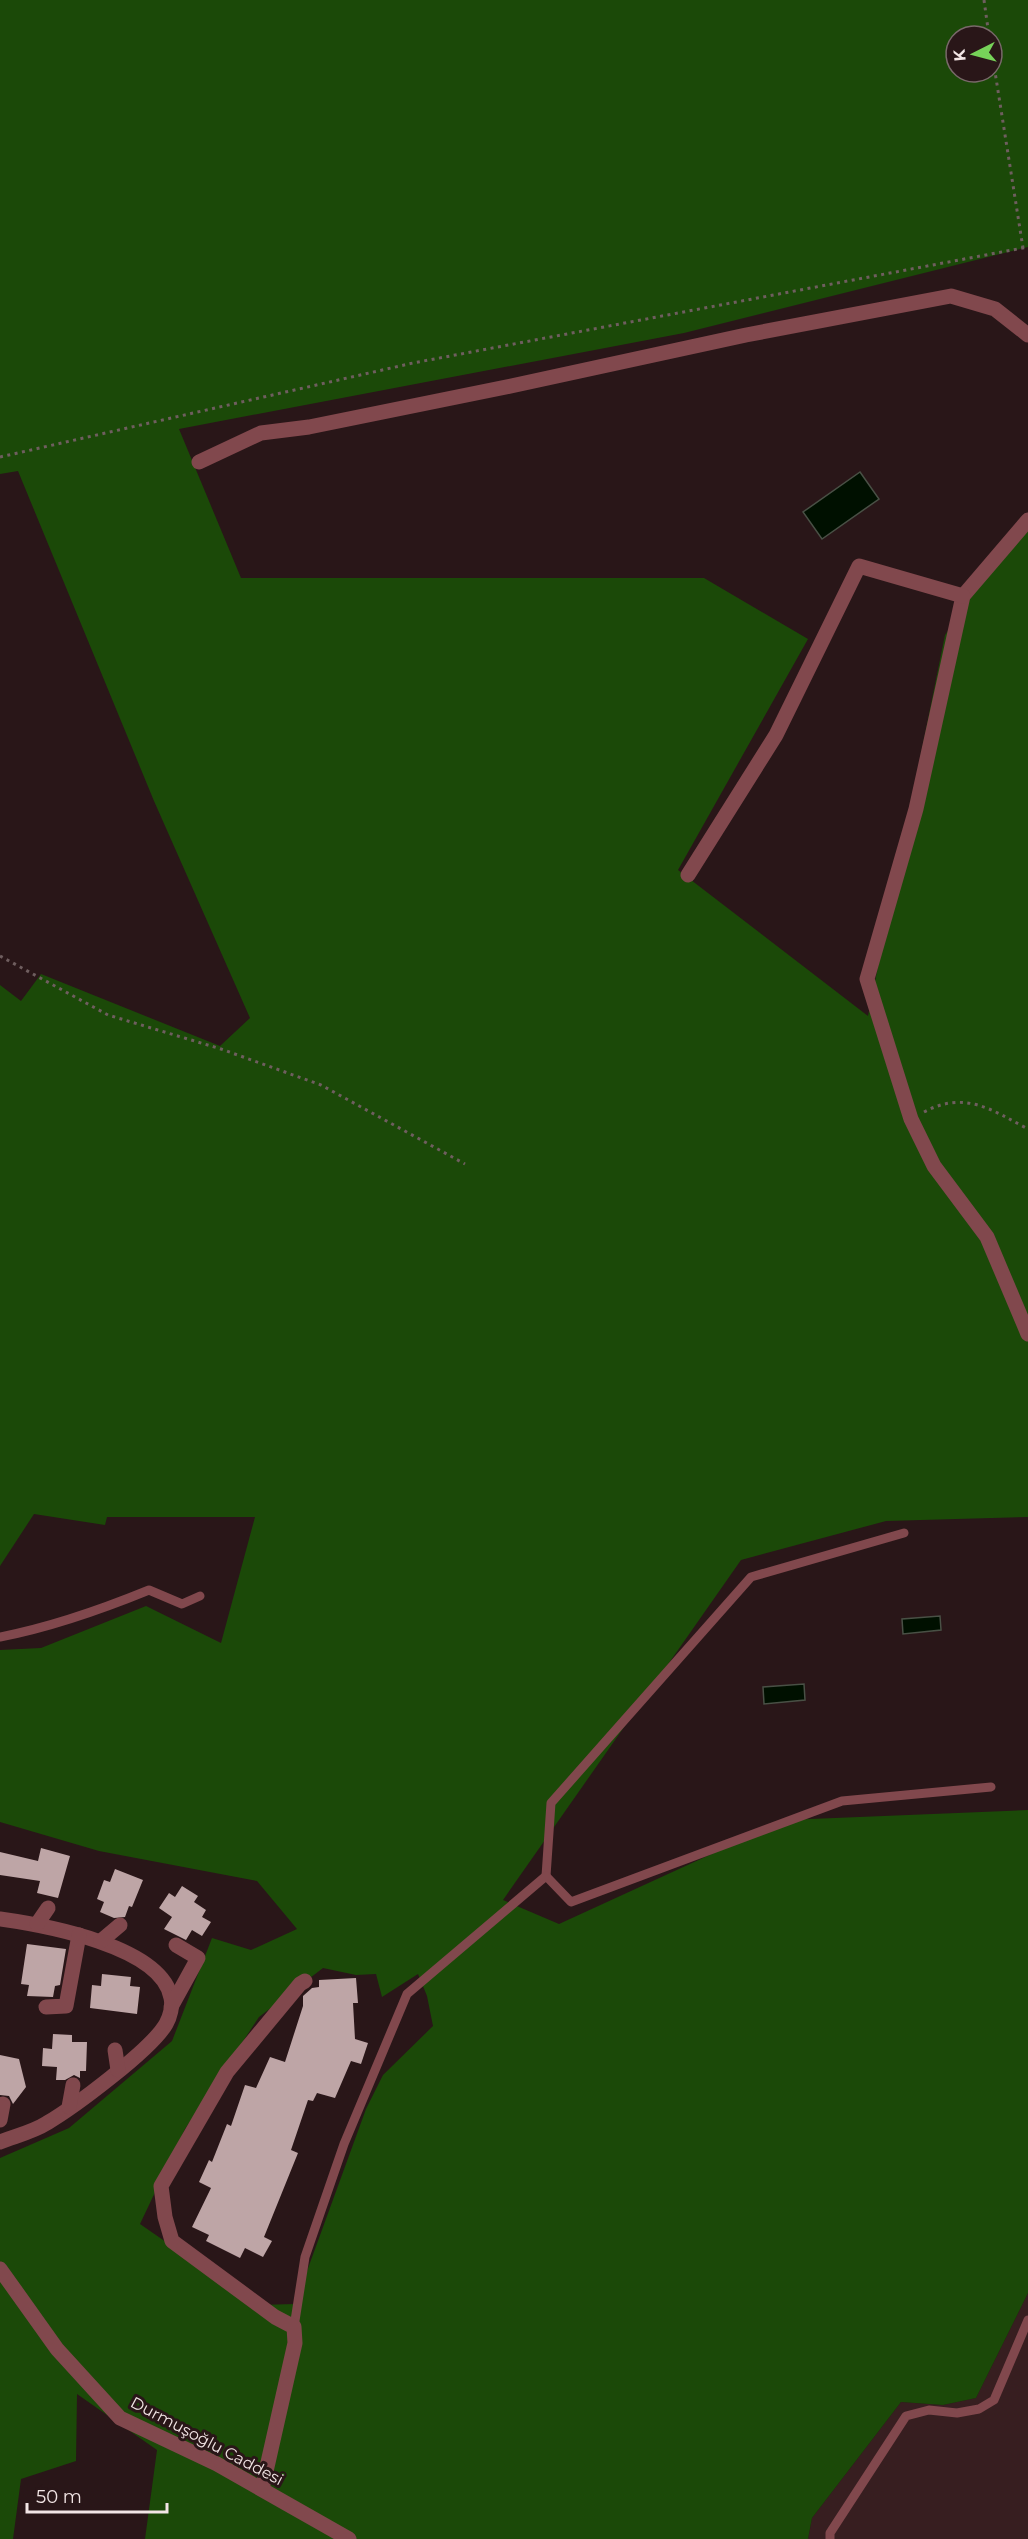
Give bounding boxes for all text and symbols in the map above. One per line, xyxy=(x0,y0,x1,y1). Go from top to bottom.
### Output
north arrow xyxy=(944,24,1004,84)
text: K xyxy=(949,47,970,62)
street label: Durmuşoğlu Caddesi xyxy=(127,2393,287,2489)
scale bar xyxy=(27,2476,166,2514)
text: 50 m xyxy=(36,2486,82,2508)

